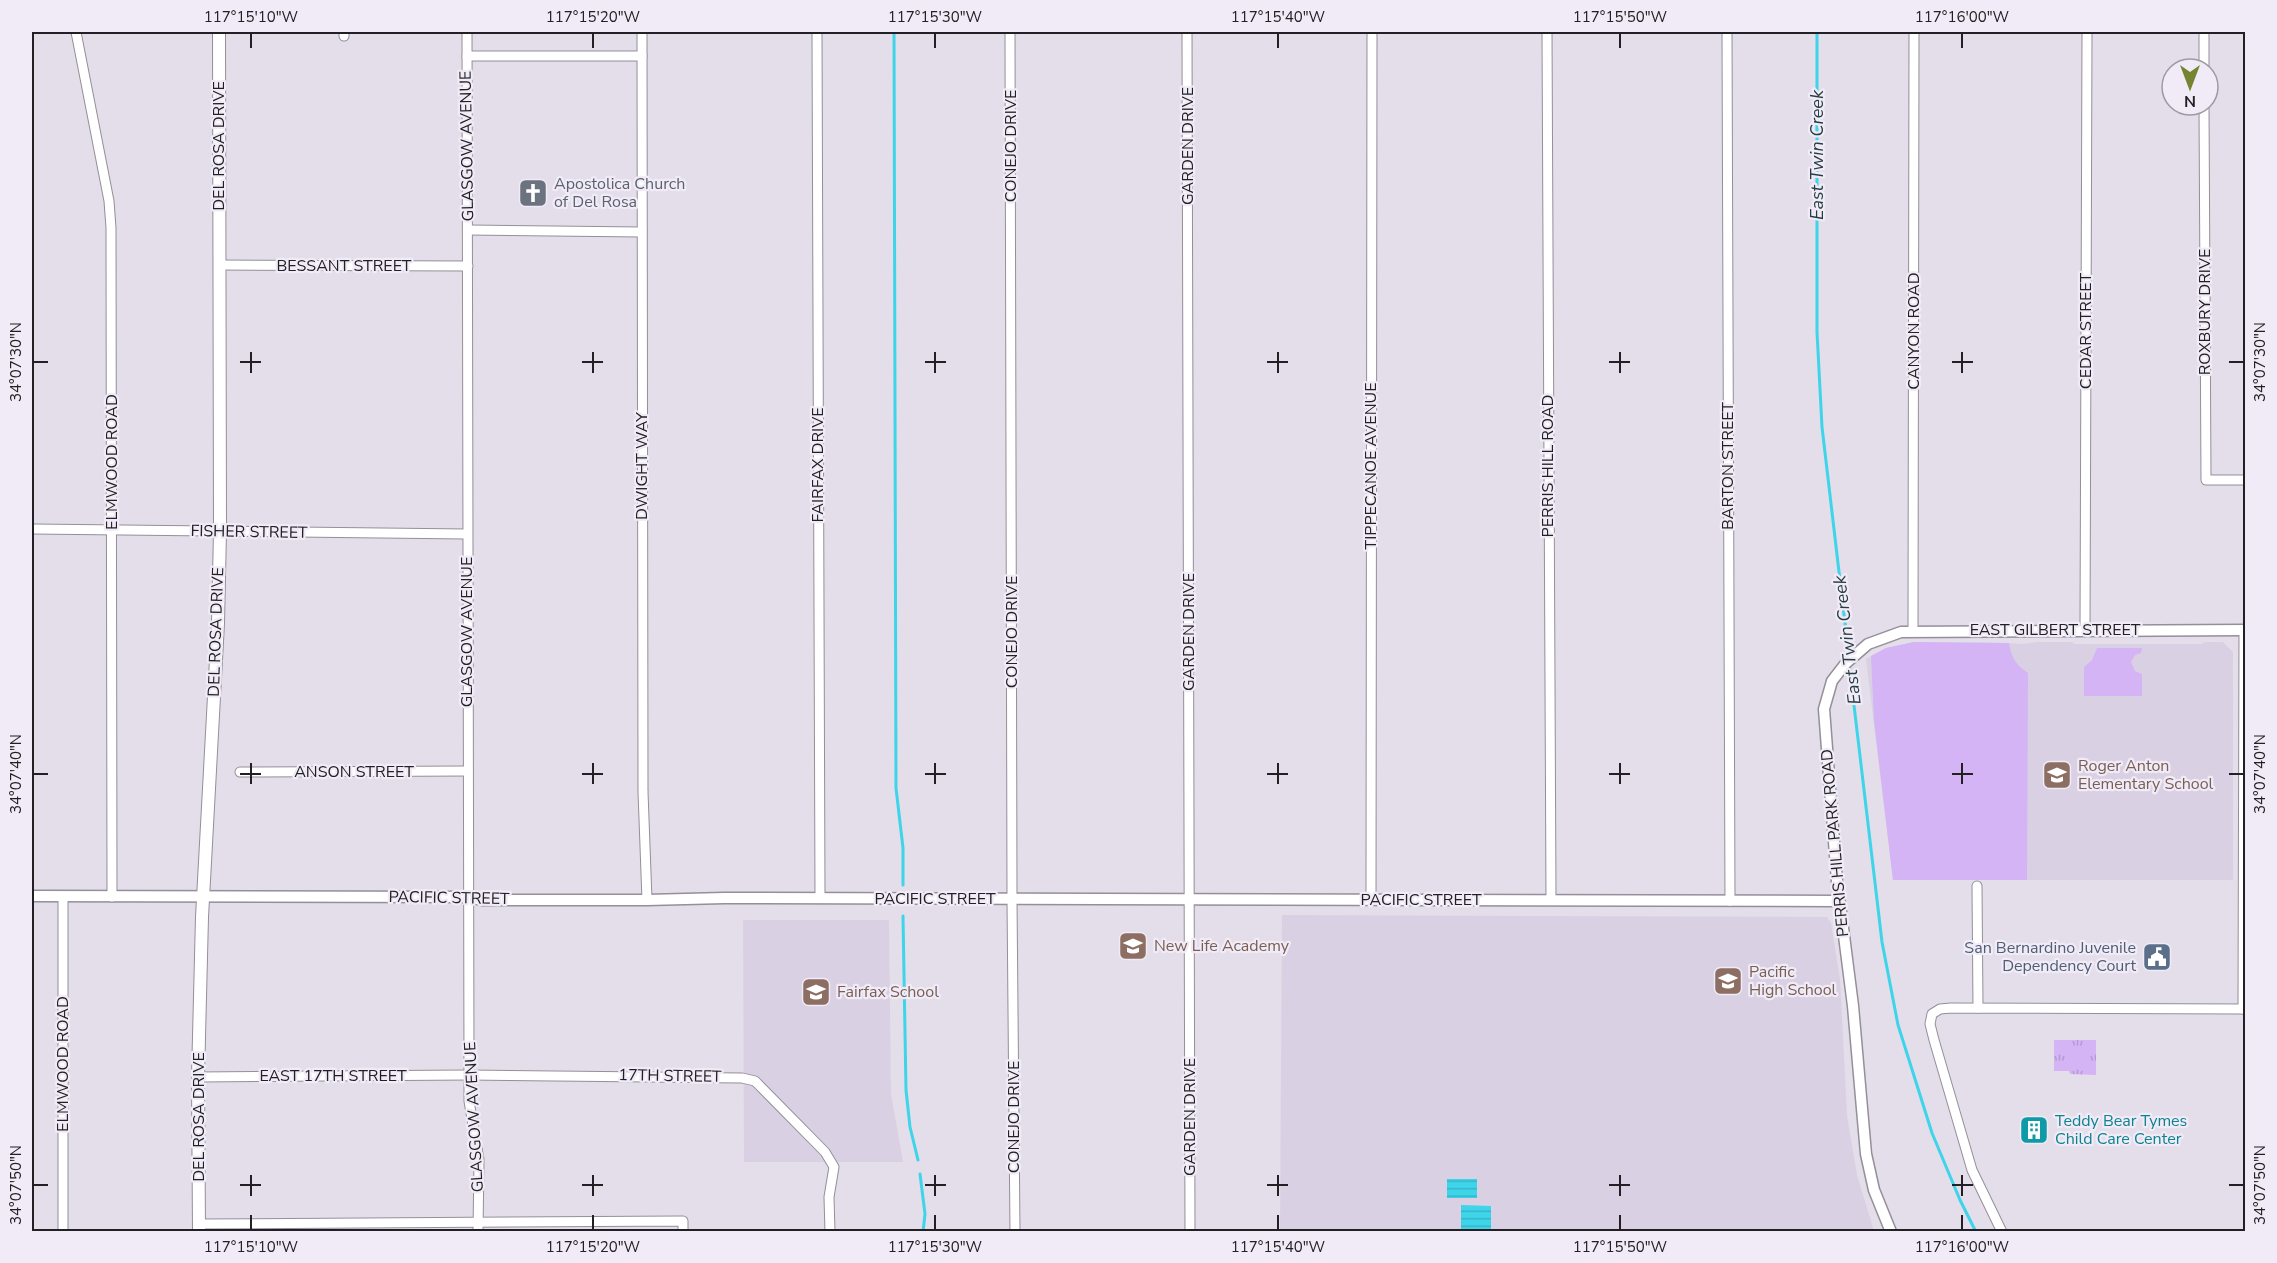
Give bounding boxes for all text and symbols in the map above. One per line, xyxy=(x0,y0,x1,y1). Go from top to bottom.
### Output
text: 117°15'10"W xyxy=(204,7,299,27)
text: 117°15'20"W xyxy=(546,7,641,27)
text: 117°15'30"W xyxy=(888,7,983,27)
text: 117°15'40"W xyxy=(1231,7,1326,27)
text: 117°15'50"W xyxy=(1573,7,1668,27)
text: 117°16'00"W xyxy=(1915,7,2010,27)
north arrow xyxy=(2160,57,2220,117)
street label: GLASGOW AVENUE xyxy=(455,70,479,222)
street label: DEL ROSA DRIVE xyxy=(208,81,230,211)
street label: GARDEN DRIVE xyxy=(1177,87,1199,205)
water label: East Twin Creek xyxy=(1805,89,1829,220)
street label: CONEJO DRIVE xyxy=(1000,90,1022,202)
text: N xyxy=(2184,90,2196,112)
place label: Apostolica Church of Del Rosa xyxy=(554,173,685,213)
church icon: Apostolica Church of Del Rosa xyxy=(517,177,549,209)
street label: ROXBURY DRIVE xyxy=(2194,249,2216,375)
street label: BESSANT STREET xyxy=(277,255,412,277)
street label: CANYON ROAD xyxy=(1903,272,1925,390)
street label: CEDAR STREET xyxy=(2075,273,2097,389)
text: 34°07'30"N xyxy=(6,322,26,402)
text: 34°07'30"N xyxy=(2250,322,2270,402)
street label: TIPPECANOE AVENUE xyxy=(1360,383,1382,549)
street label: ELMWOOD ROAD xyxy=(101,394,123,530)
street label: PERRIS HILL ROAD xyxy=(1537,395,1559,537)
street label: BARTON STREET xyxy=(1717,402,1739,530)
street label: FAIRFAX DRIVE xyxy=(807,407,829,523)
street label: DWIGHT WAY xyxy=(631,412,653,520)
street label: FISHER STREET xyxy=(190,520,308,544)
street label: GLASGOW AVENUE xyxy=(456,557,478,707)
street label: DEL ROSA DRIVE xyxy=(203,567,229,697)
street label: GARDEN DRIVE xyxy=(1178,573,1200,691)
water label: East Twin Creek xyxy=(1827,573,1867,706)
street label: CONEJO DRIVE xyxy=(1001,576,1023,688)
street label: EAST GILBERT STREET xyxy=(1970,619,2141,641)
text: 34°07'40"N xyxy=(6,734,26,814)
text: 34°07'40"N xyxy=(2250,734,2270,814)
street label: PERRIS HILL PARK ROAD xyxy=(1816,748,1854,938)
place label: Roger Anton Elementary School xyxy=(2078,755,2214,795)
school or university icon: Roger Anton Elementary School xyxy=(2041,759,2073,791)
street label: ANSON STREET xyxy=(294,761,414,783)
street label: PACIFIC STREET xyxy=(388,886,510,910)
street label: PACIFIC STREET xyxy=(874,888,996,910)
street label: PACIFIC STREET xyxy=(1360,889,1482,911)
school or university icon: New Life Academy xyxy=(1117,930,1149,962)
place label: New Life Academy xyxy=(1154,935,1290,957)
place label: San Bernardino Juvenile Dependency Court xyxy=(1964,937,2136,977)
public building icon: San Bernardino Juvenile Dependency Court xyxy=(2141,941,2173,973)
place label: Pacific High School xyxy=(1749,961,1837,1001)
school or university icon: Pacific High School xyxy=(1712,965,1744,997)
school or university icon: Fairfax School xyxy=(800,976,832,1008)
place label: Fairfax School xyxy=(837,981,939,1003)
street label: ELMWOOD ROAD xyxy=(52,996,74,1132)
street label: GLASGOW AVENUE xyxy=(459,1041,489,1193)
street label: DEL ROSA DRIVE xyxy=(188,1052,210,1182)
street label: GARDEN DRIVE xyxy=(1179,1058,1201,1176)
street label: CONEJO DRIVE xyxy=(1003,1061,1025,1173)
street label: 17TH STREET xyxy=(618,1064,722,1088)
street label: EAST 17TH STREET xyxy=(259,1065,407,1087)
place label: Teddy Bear Tymes Child Care Center xyxy=(2055,1110,2187,1150)
building icon: Teddy Bear Tymes Child Care Center xyxy=(2018,1114,2050,1146)
text: 34°07'50"N xyxy=(6,1145,26,1225)
text: 34°07'50"N xyxy=(2250,1145,2270,1225)
text: 117°15'10"W xyxy=(204,1237,299,1257)
text: 117°15'20"W xyxy=(546,1237,641,1257)
text: 117°15'30"W xyxy=(888,1237,983,1257)
text: 117°15'40"W xyxy=(1231,1237,1326,1257)
text: 117°15'50"W xyxy=(1573,1237,1668,1257)
text: 117°16'00"W xyxy=(1915,1237,2010,1257)

